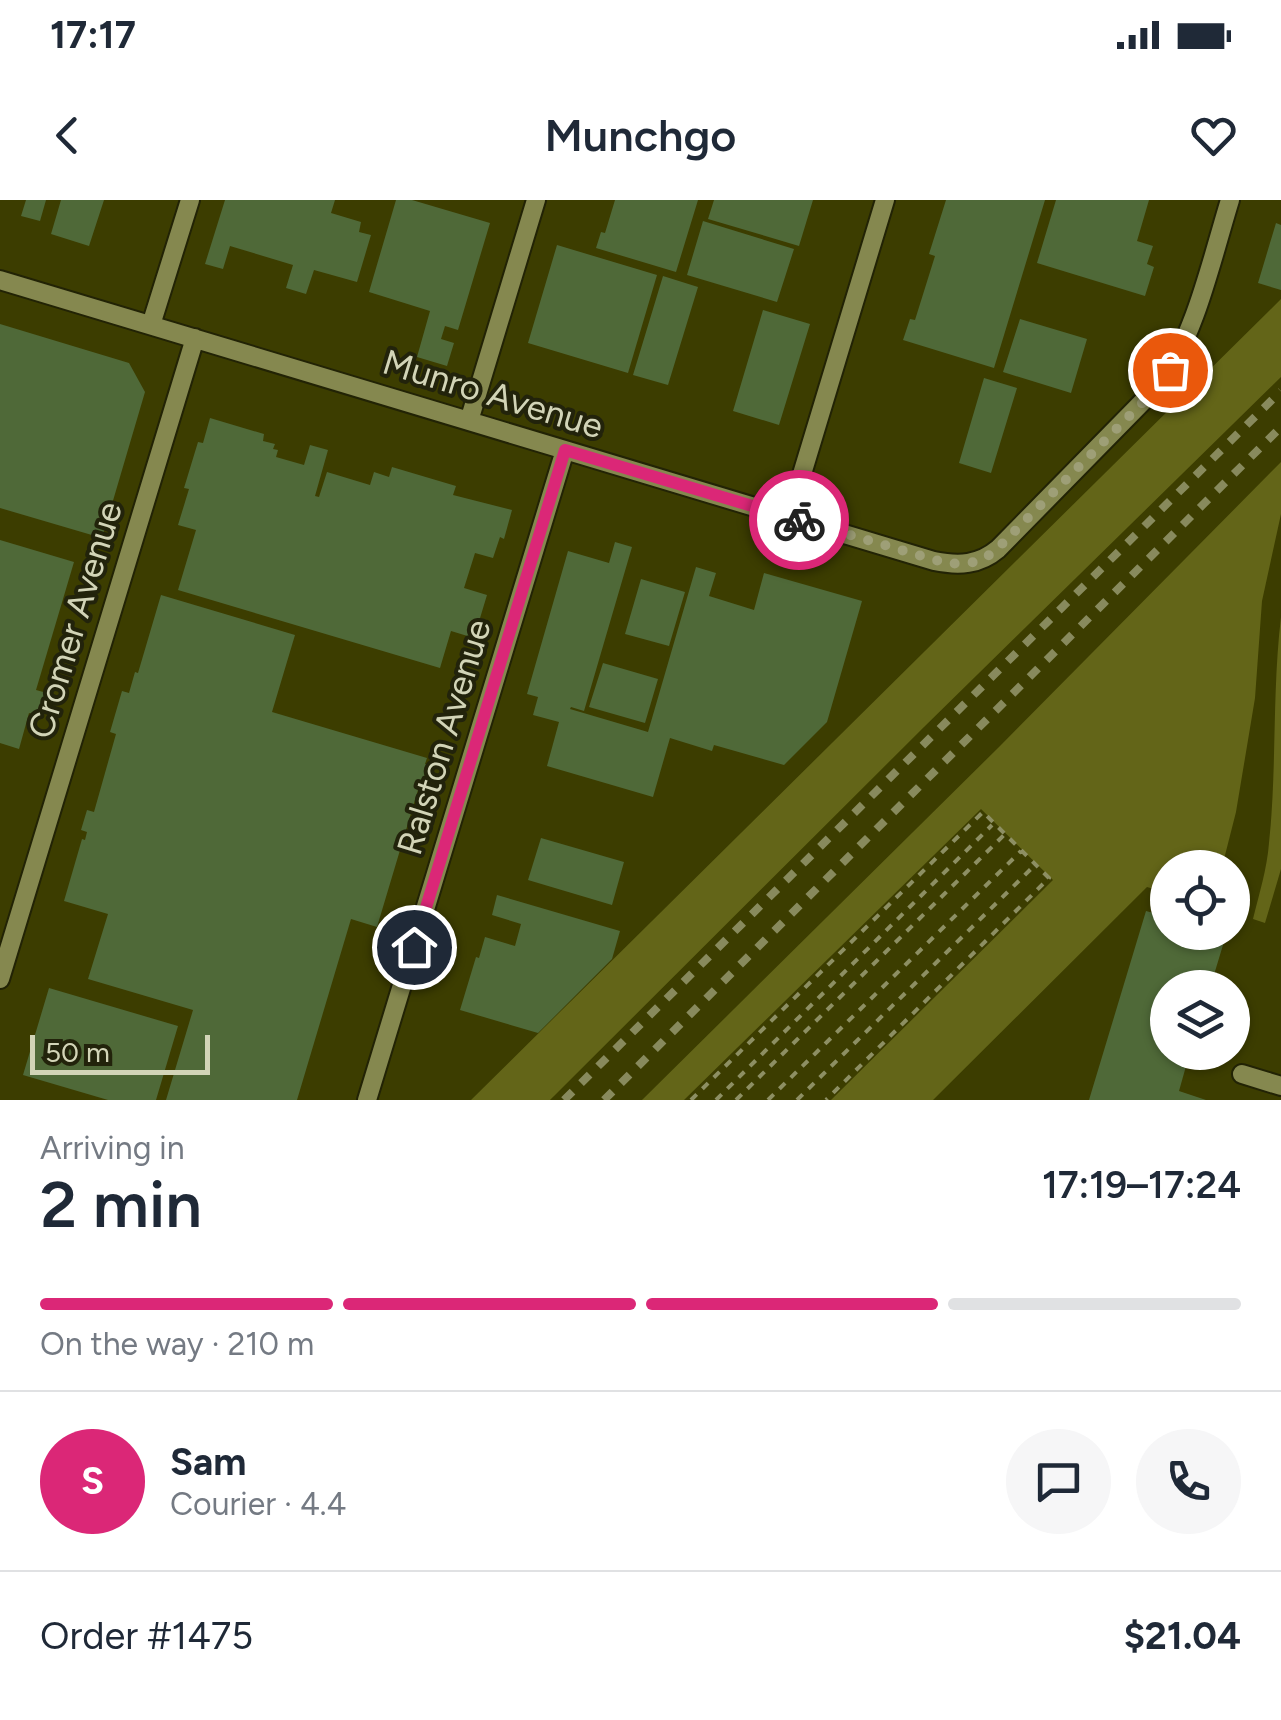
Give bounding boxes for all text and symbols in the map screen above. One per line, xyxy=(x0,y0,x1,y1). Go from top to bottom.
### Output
text: 17:17 xyxy=(50,12,136,58)
icon: back xyxy=(40,108,95,163)
text: Munchgo xyxy=(544,108,737,162)
icon: heart xyxy=(1186,108,1241,163)
pin xyxy=(1128,328,1213,413)
street label: Munro Avenue xyxy=(378,341,608,447)
icon: bag xyxy=(1143,343,1198,398)
courier xyxy=(749,470,849,570)
icon: bike xyxy=(772,493,827,548)
street label: Cromer Avenue xyxy=(19,497,131,743)
street label: Ralston Avenue xyxy=(388,614,500,860)
map controls xyxy=(1150,850,1250,1070)
button: locate xyxy=(1150,850,1250,950)
pin xyxy=(372,905,457,990)
icon: home xyxy=(387,920,442,975)
button: layers xyxy=(1150,970,1250,1070)
scale bar xyxy=(30,1030,210,1074)
text: 50 m xyxy=(45,1035,110,1069)
text: Arriving in xyxy=(40,1129,185,1167)
text: 17:19–17:24 xyxy=(1042,1162,1241,1208)
text: 2 min xyxy=(40,1165,202,1243)
text: On the way · 210 m xyxy=(40,1325,314,1363)
button: chat xyxy=(1006,1429,1111,1534)
button: phone xyxy=(1136,1429,1241,1534)
text: Sam xyxy=(170,1439,246,1485)
text: S xyxy=(81,1458,104,1504)
text: Courier · 4.4 xyxy=(170,1485,346,1523)
text: Order #1475 xyxy=(40,1613,253,1659)
text: $21.04 xyxy=(1124,1613,1241,1659)

